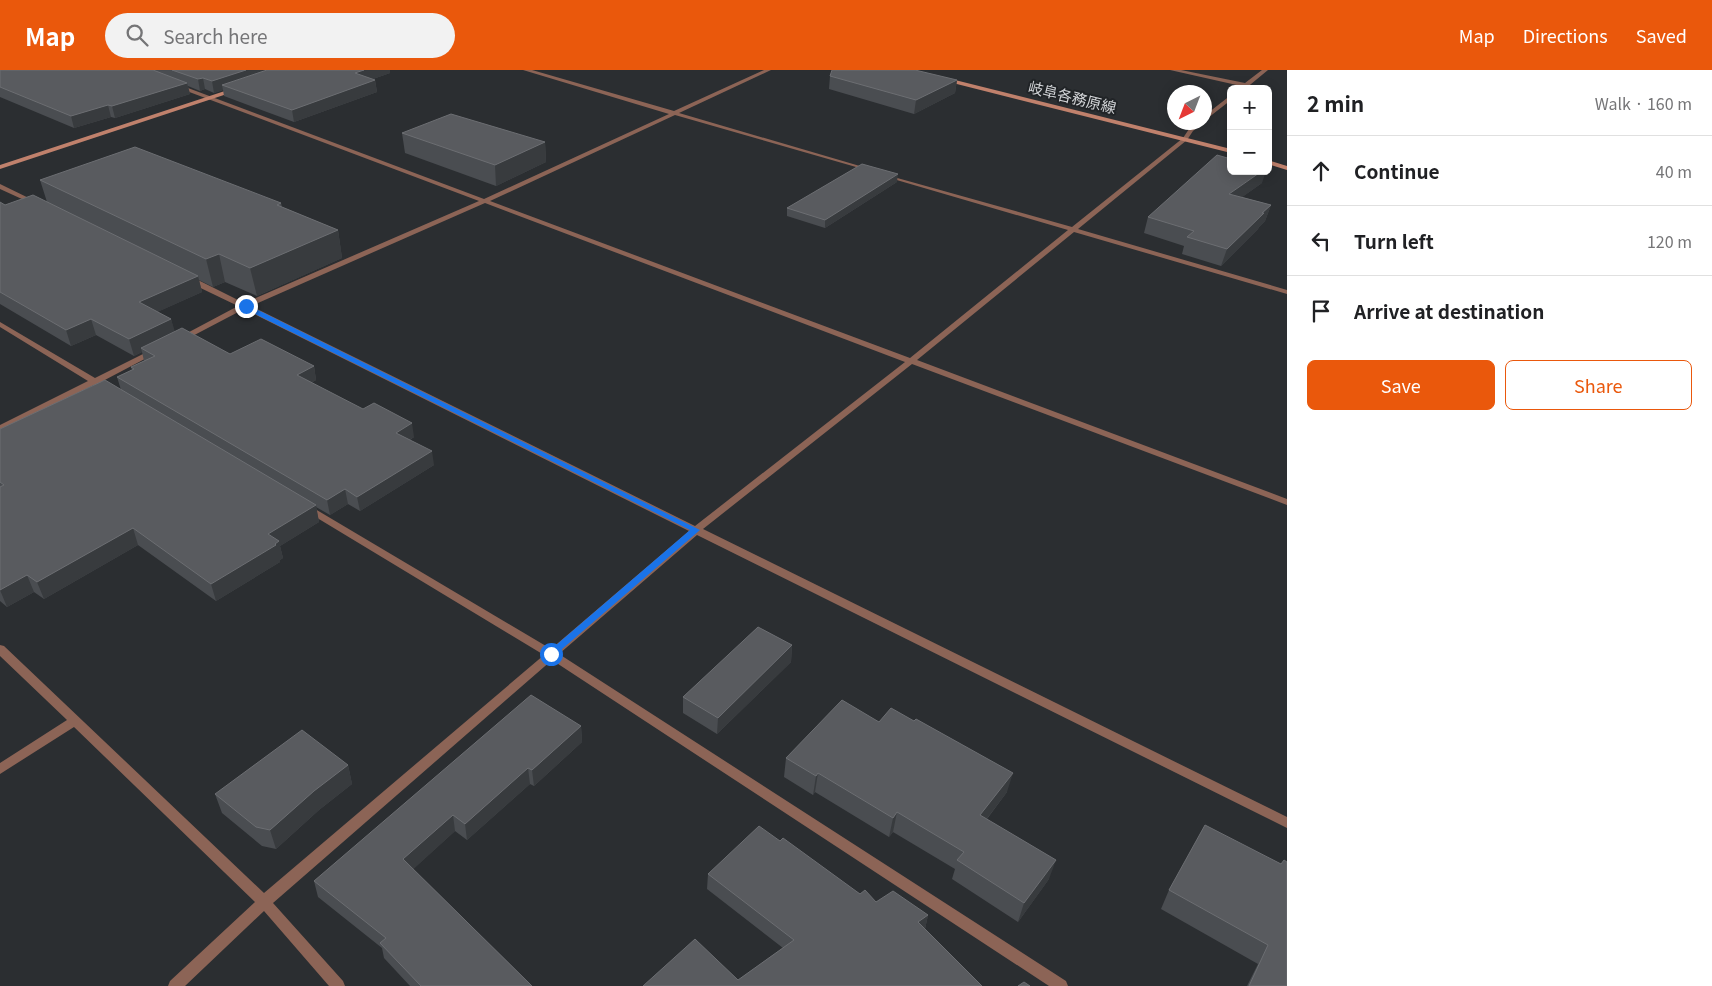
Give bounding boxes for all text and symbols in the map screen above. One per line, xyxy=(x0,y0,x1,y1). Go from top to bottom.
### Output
search box xyxy=(105,13,455,58)
text: Map xyxy=(25,18,75,53)
icon: search xyxy=(123,21,151,49)
text: Search here xyxy=(163,22,268,49)
text: Map xyxy=(1459,22,1495,48)
text: Directions xyxy=(1523,22,1608,48)
text: Saved xyxy=(1636,22,1687,48)
street label: 岐阜各務原線 xyxy=(1026,75,1119,118)
north arrow xyxy=(1167,85,1212,130)
map controls xyxy=(1227,85,1272,175)
button: + xyxy=(1227,85,1272,130)
text: 2 min xyxy=(1307,88,1364,118)
text: Walk · 160 m xyxy=(1595,91,1692,115)
button: − xyxy=(1227,130,1272,175)
icon: ahead xyxy=(1307,157,1335,185)
text: Continue xyxy=(1354,157,1440,184)
text: 40 m xyxy=(1656,159,1692,183)
icon: left xyxy=(1307,227,1335,255)
text: Turn left xyxy=(1354,227,1434,254)
text: 120 m xyxy=(1647,229,1692,253)
route end xyxy=(235,295,258,318)
icon: arrive xyxy=(1307,297,1335,325)
text: Arrive at destination xyxy=(1354,297,1544,324)
button: Save xyxy=(1307,360,1495,410)
button: Share xyxy=(1505,360,1692,410)
route start xyxy=(540,643,563,666)

